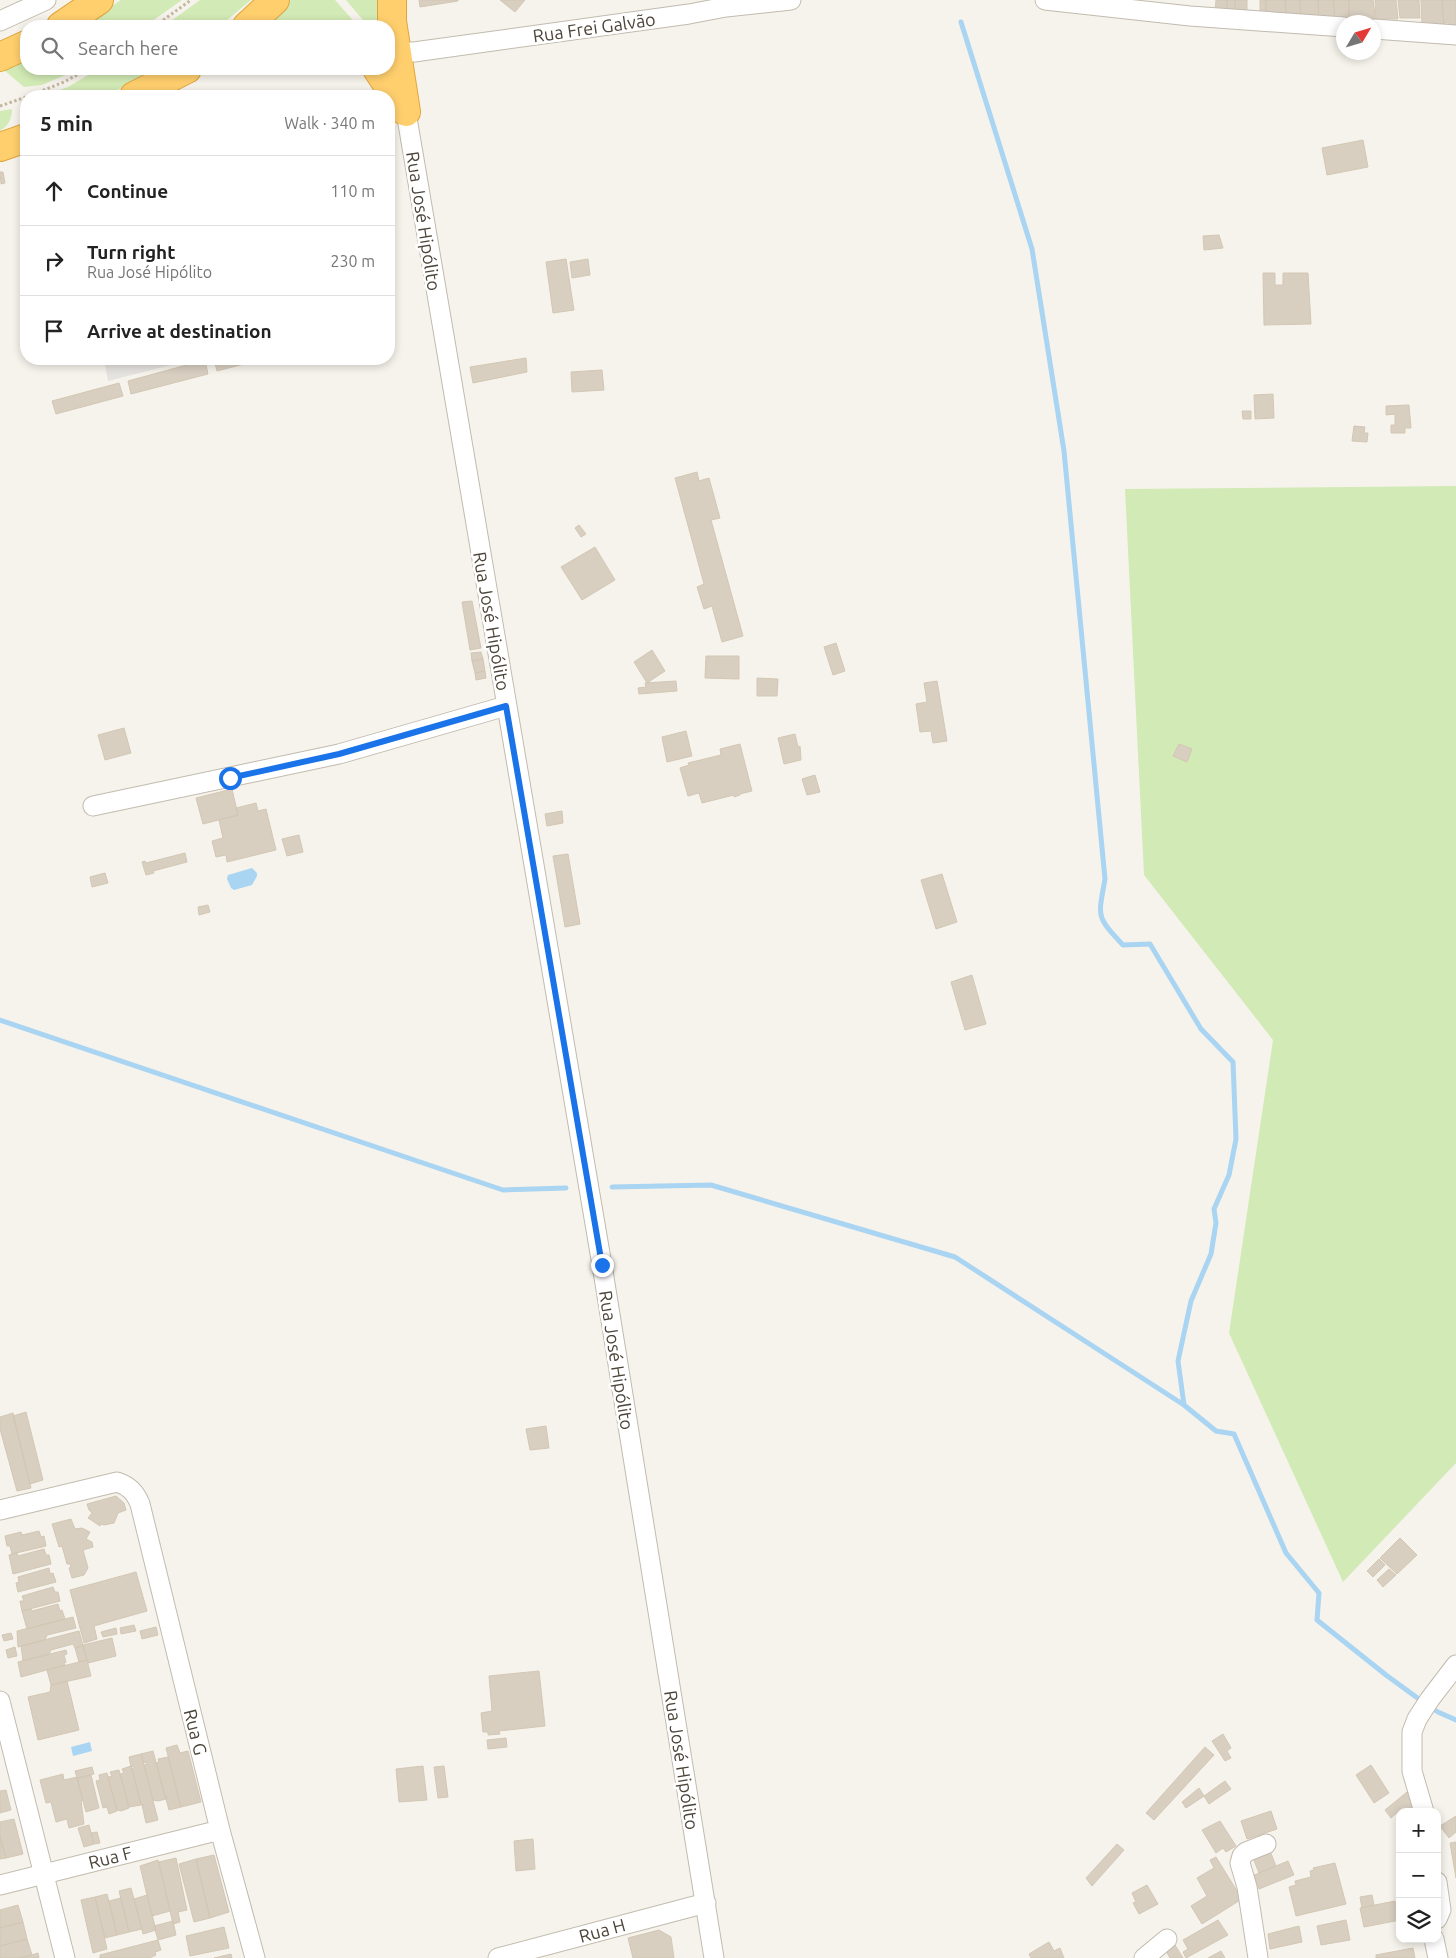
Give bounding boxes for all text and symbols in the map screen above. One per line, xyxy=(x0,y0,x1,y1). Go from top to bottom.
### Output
street label: Rua Frei Galvão xyxy=(531,8,657,46)
north arrow xyxy=(1336,15,1381,60)
search box xyxy=(20,20,395,75)
icon: search xyxy=(38,34,66,62)
text: Search here xyxy=(78,37,178,59)
text: 5 min xyxy=(40,111,93,135)
text: Walk · 340 m xyxy=(284,114,375,132)
street label: Rua José Hipólito xyxy=(403,150,445,292)
icon: ahead xyxy=(40,177,68,205)
text: Continue xyxy=(87,180,168,202)
text: 110 m xyxy=(330,182,375,200)
text: Turn right xyxy=(87,241,175,263)
icon: right xyxy=(40,247,68,275)
text: 230 m xyxy=(330,252,375,270)
text: Rua José Hipólito xyxy=(87,263,212,281)
icon: arrive xyxy=(40,317,68,345)
text: Arrive at destination xyxy=(87,320,272,342)
street label: Rua José Hipólito xyxy=(470,550,514,692)
route start xyxy=(219,767,242,790)
route end xyxy=(591,1254,614,1277)
street label: Rua José Hipólito xyxy=(596,1289,638,1431)
street label: Rua José Hipólito xyxy=(661,1689,703,1831)
street label: Rua G xyxy=(181,1707,211,1757)
map controls xyxy=(1396,1808,1441,1943)
button: + xyxy=(1396,1808,1441,1853)
street label: Rua F xyxy=(86,1842,134,1872)
button: − xyxy=(1396,1853,1441,1898)
button: layers xyxy=(1396,1898,1441,1943)
street label: Rua H xyxy=(577,1914,627,1946)

